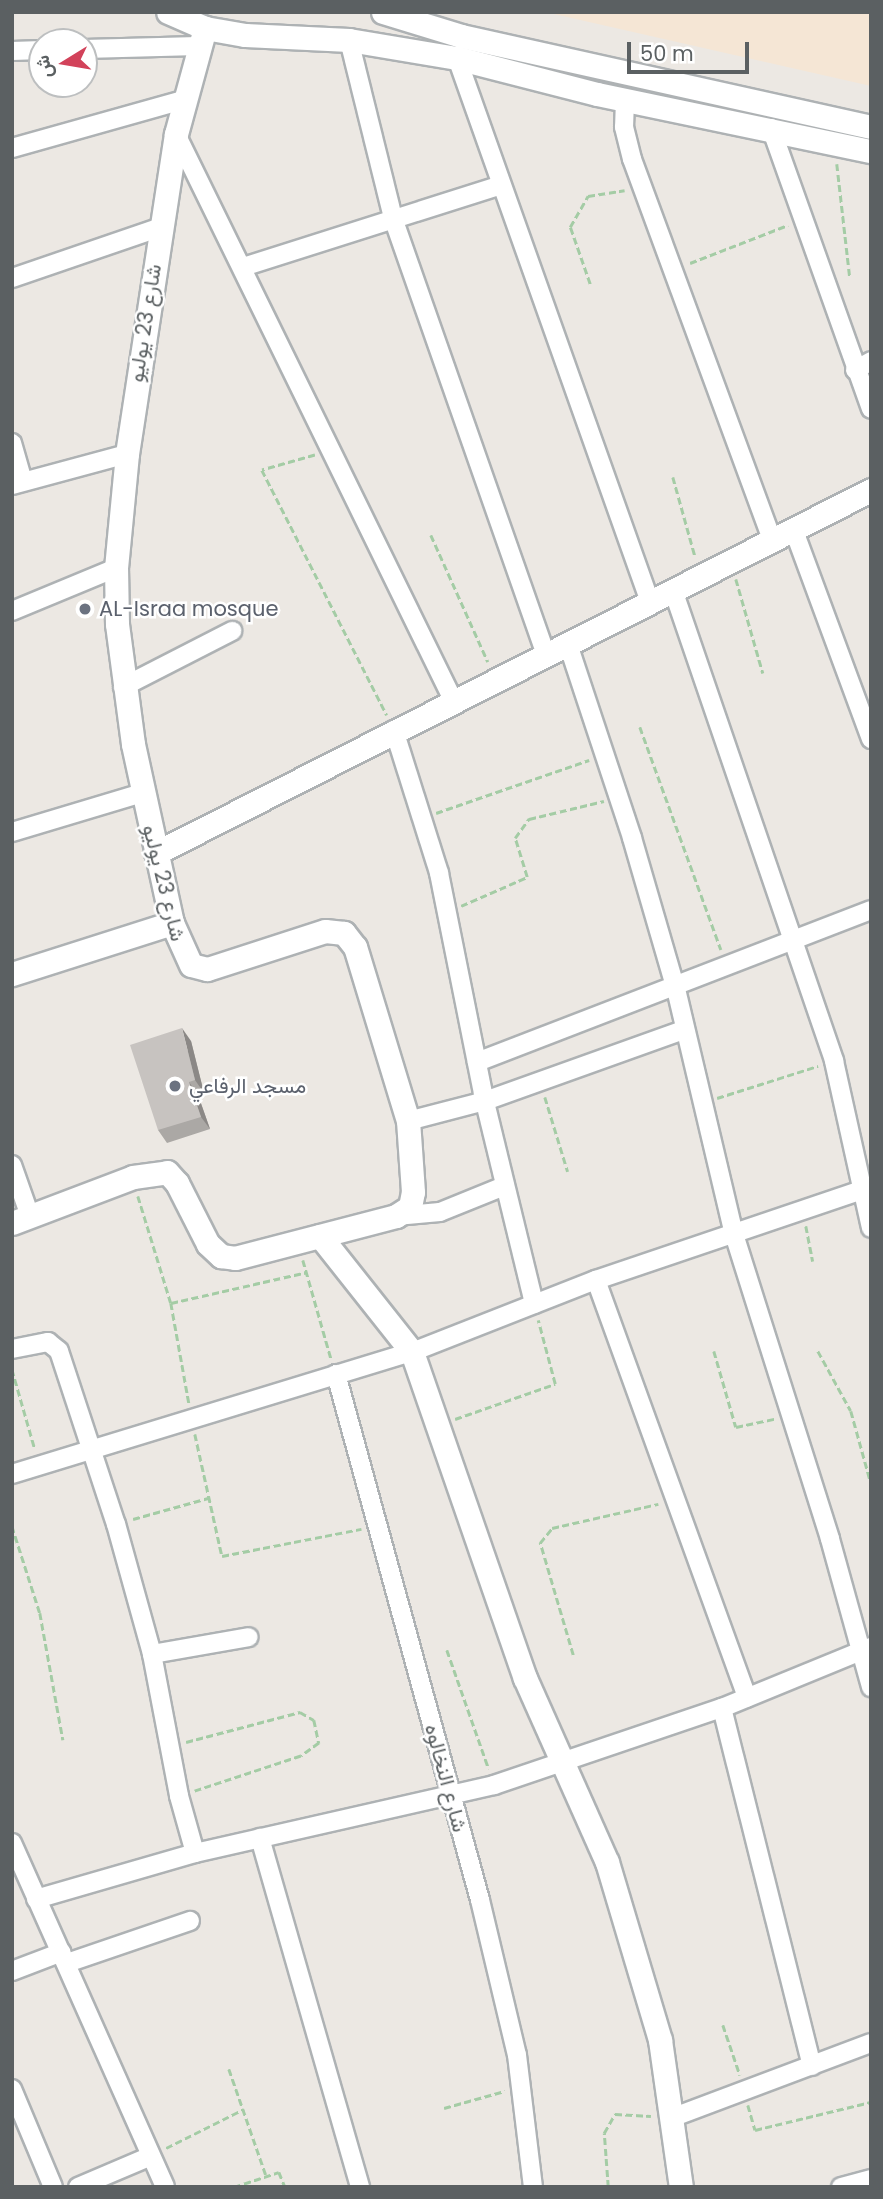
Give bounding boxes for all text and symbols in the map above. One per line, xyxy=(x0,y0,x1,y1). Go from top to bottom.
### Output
north arrow xyxy=(28,28,98,98)
scale bar xyxy=(631,28,754,72)
text: 50 m xyxy=(640,39,694,68)
text: ش xyxy=(28,53,59,81)
street label: شارع 23 يوليو xyxy=(123,262,167,384)
place label: AL-Israa mosque xyxy=(99,596,278,622)
marker: AL-Israa mosque xyxy=(77,601,93,617)
street label: شارع 23 يوليو xyxy=(137,822,191,944)
place label: مسجد الرفاعي xyxy=(189,1073,306,1099)
marker: مسجد الرفاعي xyxy=(167,1078,183,1094)
street label: شارع النخالوه xyxy=(419,1721,473,1835)

